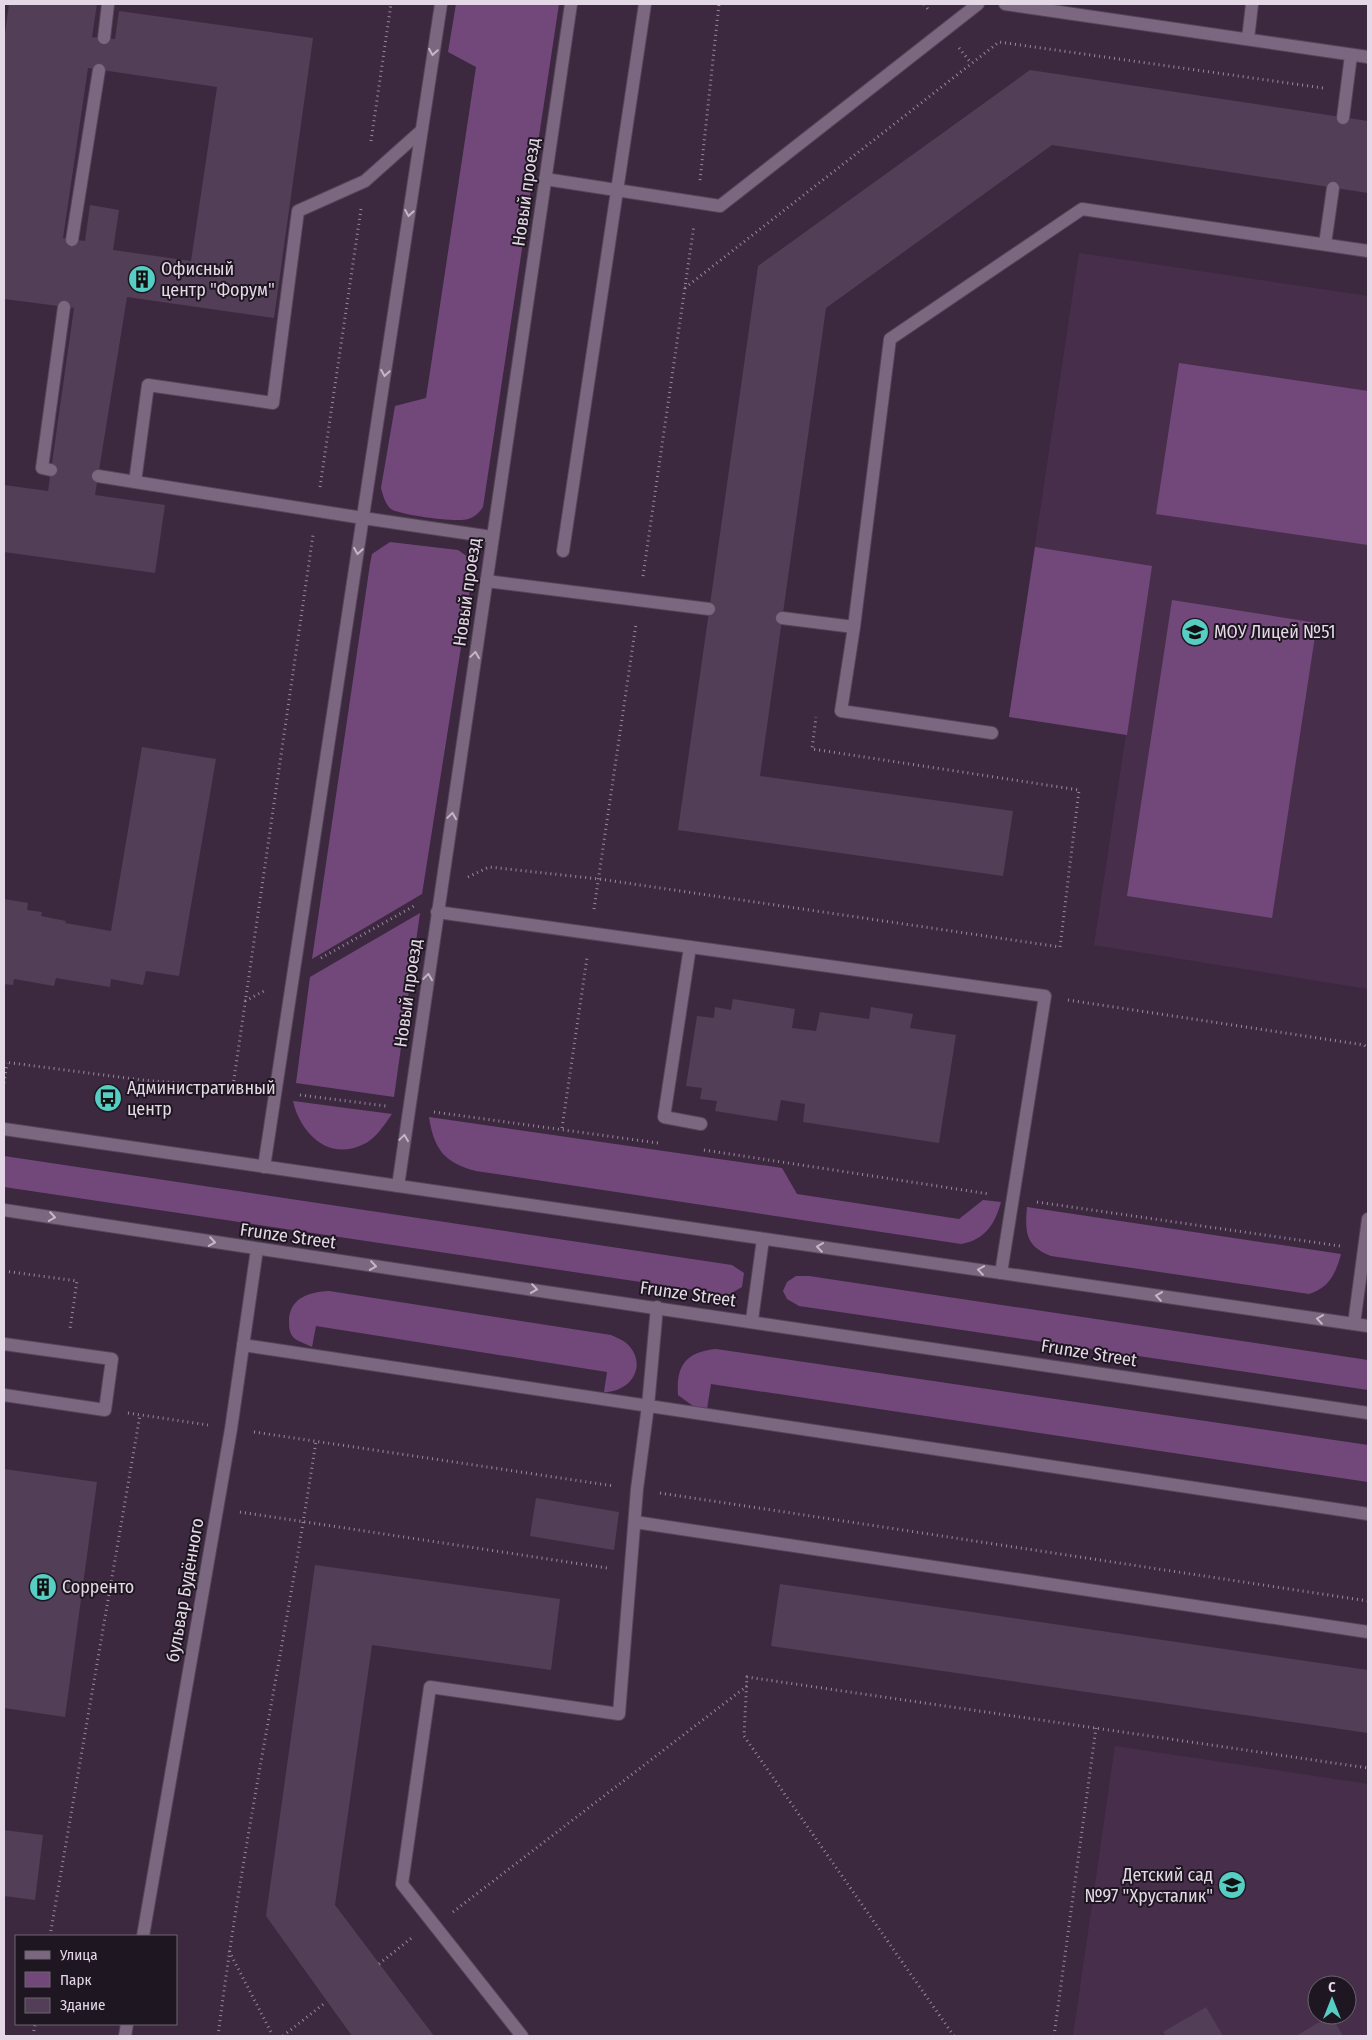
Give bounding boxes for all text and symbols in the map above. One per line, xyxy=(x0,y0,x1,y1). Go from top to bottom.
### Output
one-way arrow xyxy=(429,48,439,56)
street label: Новый проезд xyxy=(508,136,544,248)
one-way arrow xyxy=(404,209,415,217)
place label: Офисный центр "Форум" xyxy=(161,258,275,301)
building icon: Офисный центр "Форум" xyxy=(127,264,157,294)
one-way arrow xyxy=(380,369,390,378)
street label: Новый проезд xyxy=(449,536,485,648)
one-way arrow xyxy=(353,547,363,556)
school or university icon: МОУ Лицей №51 xyxy=(1180,617,1210,647)
place label: МОУ Лицей №51 xyxy=(1214,621,1336,643)
one-way arrow xyxy=(469,651,480,659)
one-way arrow xyxy=(446,812,456,820)
street label: Новый проезд xyxy=(390,937,426,1049)
one-way arrow xyxy=(422,972,432,981)
place label: Административный центр xyxy=(127,1077,276,1120)
bus stop icon: Административный центр xyxy=(93,1083,123,1113)
one-way arrow xyxy=(398,1133,409,1141)
one-way arrow xyxy=(48,1212,56,1222)
street label: Frunze Street xyxy=(239,1218,338,1254)
one-way arrow xyxy=(208,1237,217,1247)
one-way arrow xyxy=(816,1242,824,1253)
one-way arrow xyxy=(370,1260,378,1271)
one-way arrow xyxy=(977,1266,985,1276)
street label: Frunze Street xyxy=(639,1276,738,1312)
one-way arrow xyxy=(530,1284,538,1294)
one-way arrow xyxy=(1155,1291,1163,1302)
one-way arrow xyxy=(1316,1314,1324,1325)
street label: Frunze Street xyxy=(1039,1335,1139,1371)
street label: бульвар Будённого xyxy=(161,1516,209,1664)
building icon: Сорренто xyxy=(28,1572,58,1602)
place label: Сорренто xyxy=(62,1576,134,1598)
place label: Детский сад №97 "Хрусталик" xyxy=(1084,1864,1213,1907)
school or university icon: Детский сад №97 "Хрусталик" xyxy=(1217,1870,1247,1900)
legend xyxy=(15,1935,178,2025)
text: Улица xyxy=(59,1946,98,1964)
text: Парк xyxy=(60,1971,91,1989)
north arrow xyxy=(1307,1975,1357,2025)
text: С xyxy=(1328,1979,1336,1996)
text: Здание xyxy=(60,1996,106,2014)

